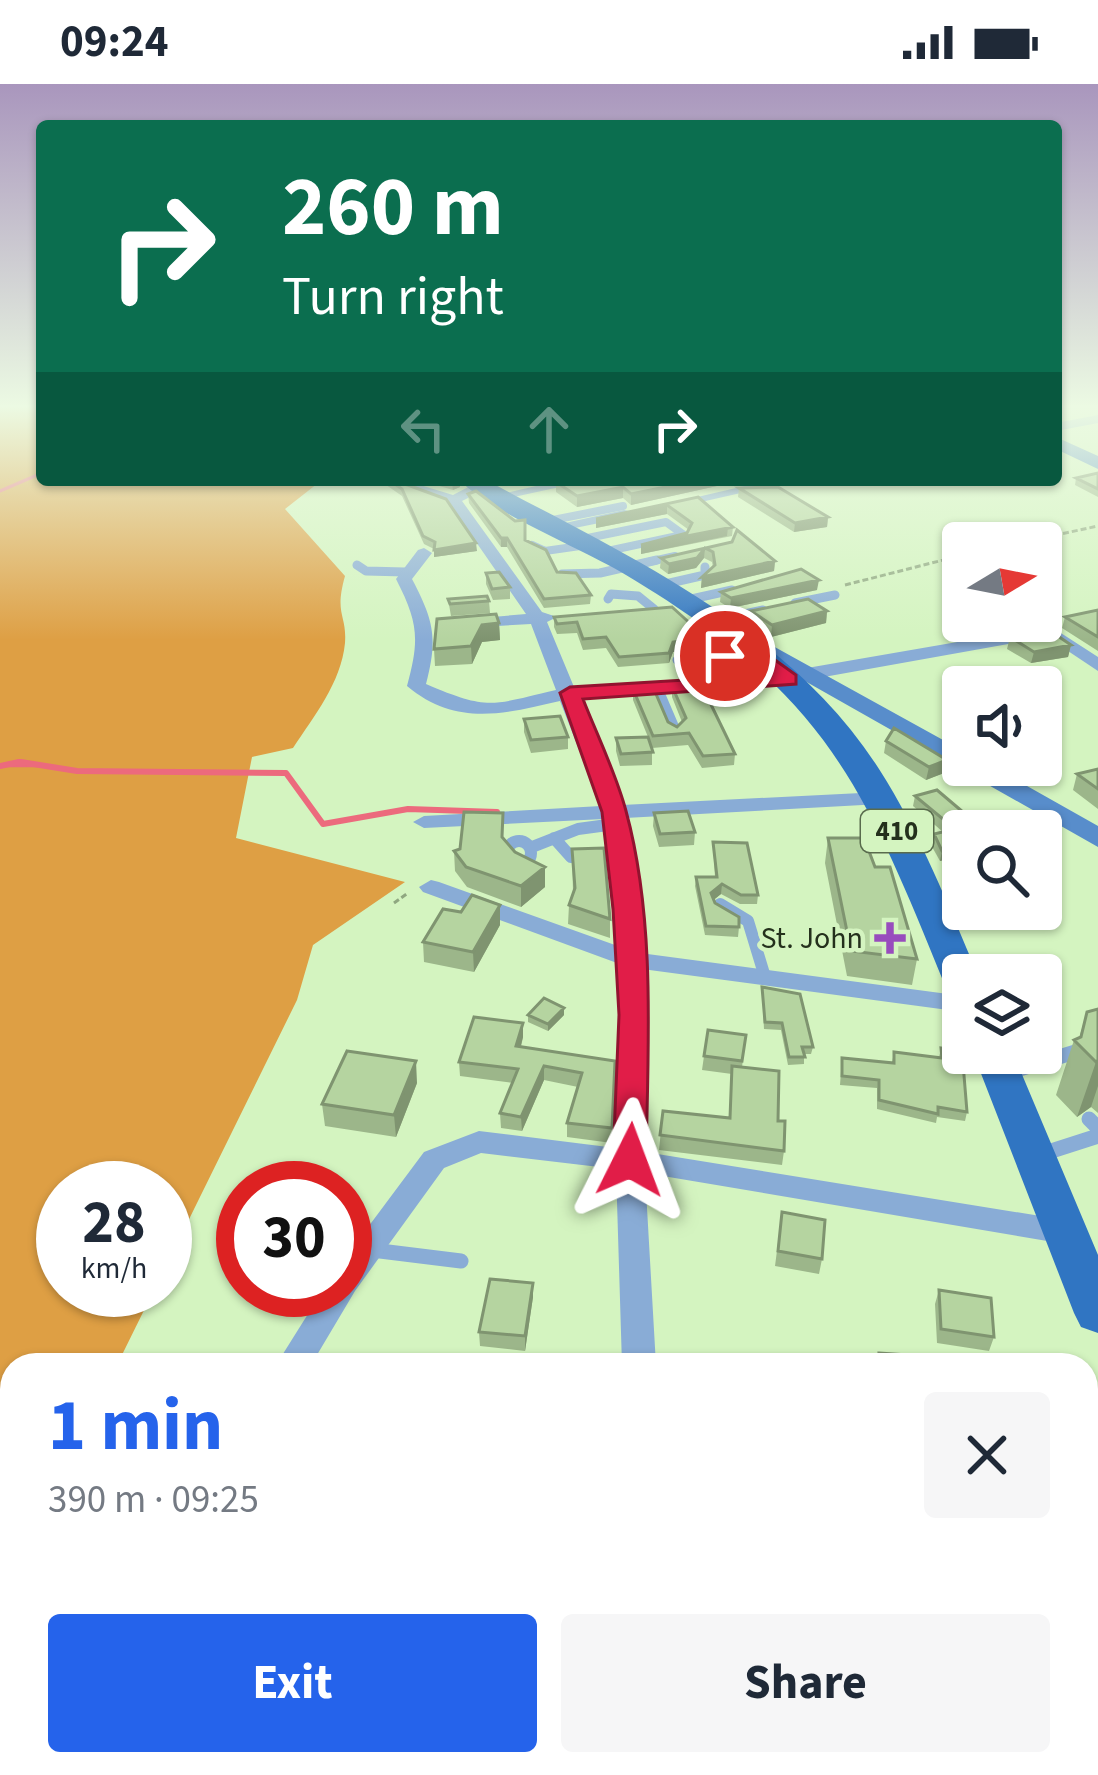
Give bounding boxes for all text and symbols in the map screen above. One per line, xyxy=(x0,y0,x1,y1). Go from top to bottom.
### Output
text: 09:24 xyxy=(60,10,169,74)
text: 260 m xyxy=(282,148,504,268)
icon: right xyxy=(84,168,240,324)
text: Turn right xyxy=(282,259,504,336)
icon: left xyxy=(390,396,456,462)
icon: ahead xyxy=(516,396,582,462)
icon: right xyxy=(642,396,708,462)
north arrow xyxy=(942,522,1062,642)
map controls xyxy=(942,522,1062,1074)
pin xyxy=(674,605,776,707)
icon: arrive xyxy=(692,623,758,689)
button: sound xyxy=(942,666,1062,786)
road number: 410 xyxy=(861,810,933,852)
button: search xyxy=(942,810,1062,930)
place label: St. John xyxy=(761,917,863,960)
marker: St. John xyxy=(874,922,906,954)
button: layers xyxy=(942,954,1062,1074)
position arrow xyxy=(567,1097,693,1223)
speed limit sign: 30 xyxy=(216,1161,372,1317)
text: 28 xyxy=(82,1181,146,1266)
text: km/h xyxy=(81,1247,147,1290)
text: 1 min xyxy=(48,1375,223,1478)
button: close xyxy=(924,1392,1050,1518)
text: 390 m · 09:25 xyxy=(48,1472,259,1528)
button: Exit xyxy=(48,1614,537,1752)
button: Share xyxy=(561,1614,1050,1752)

